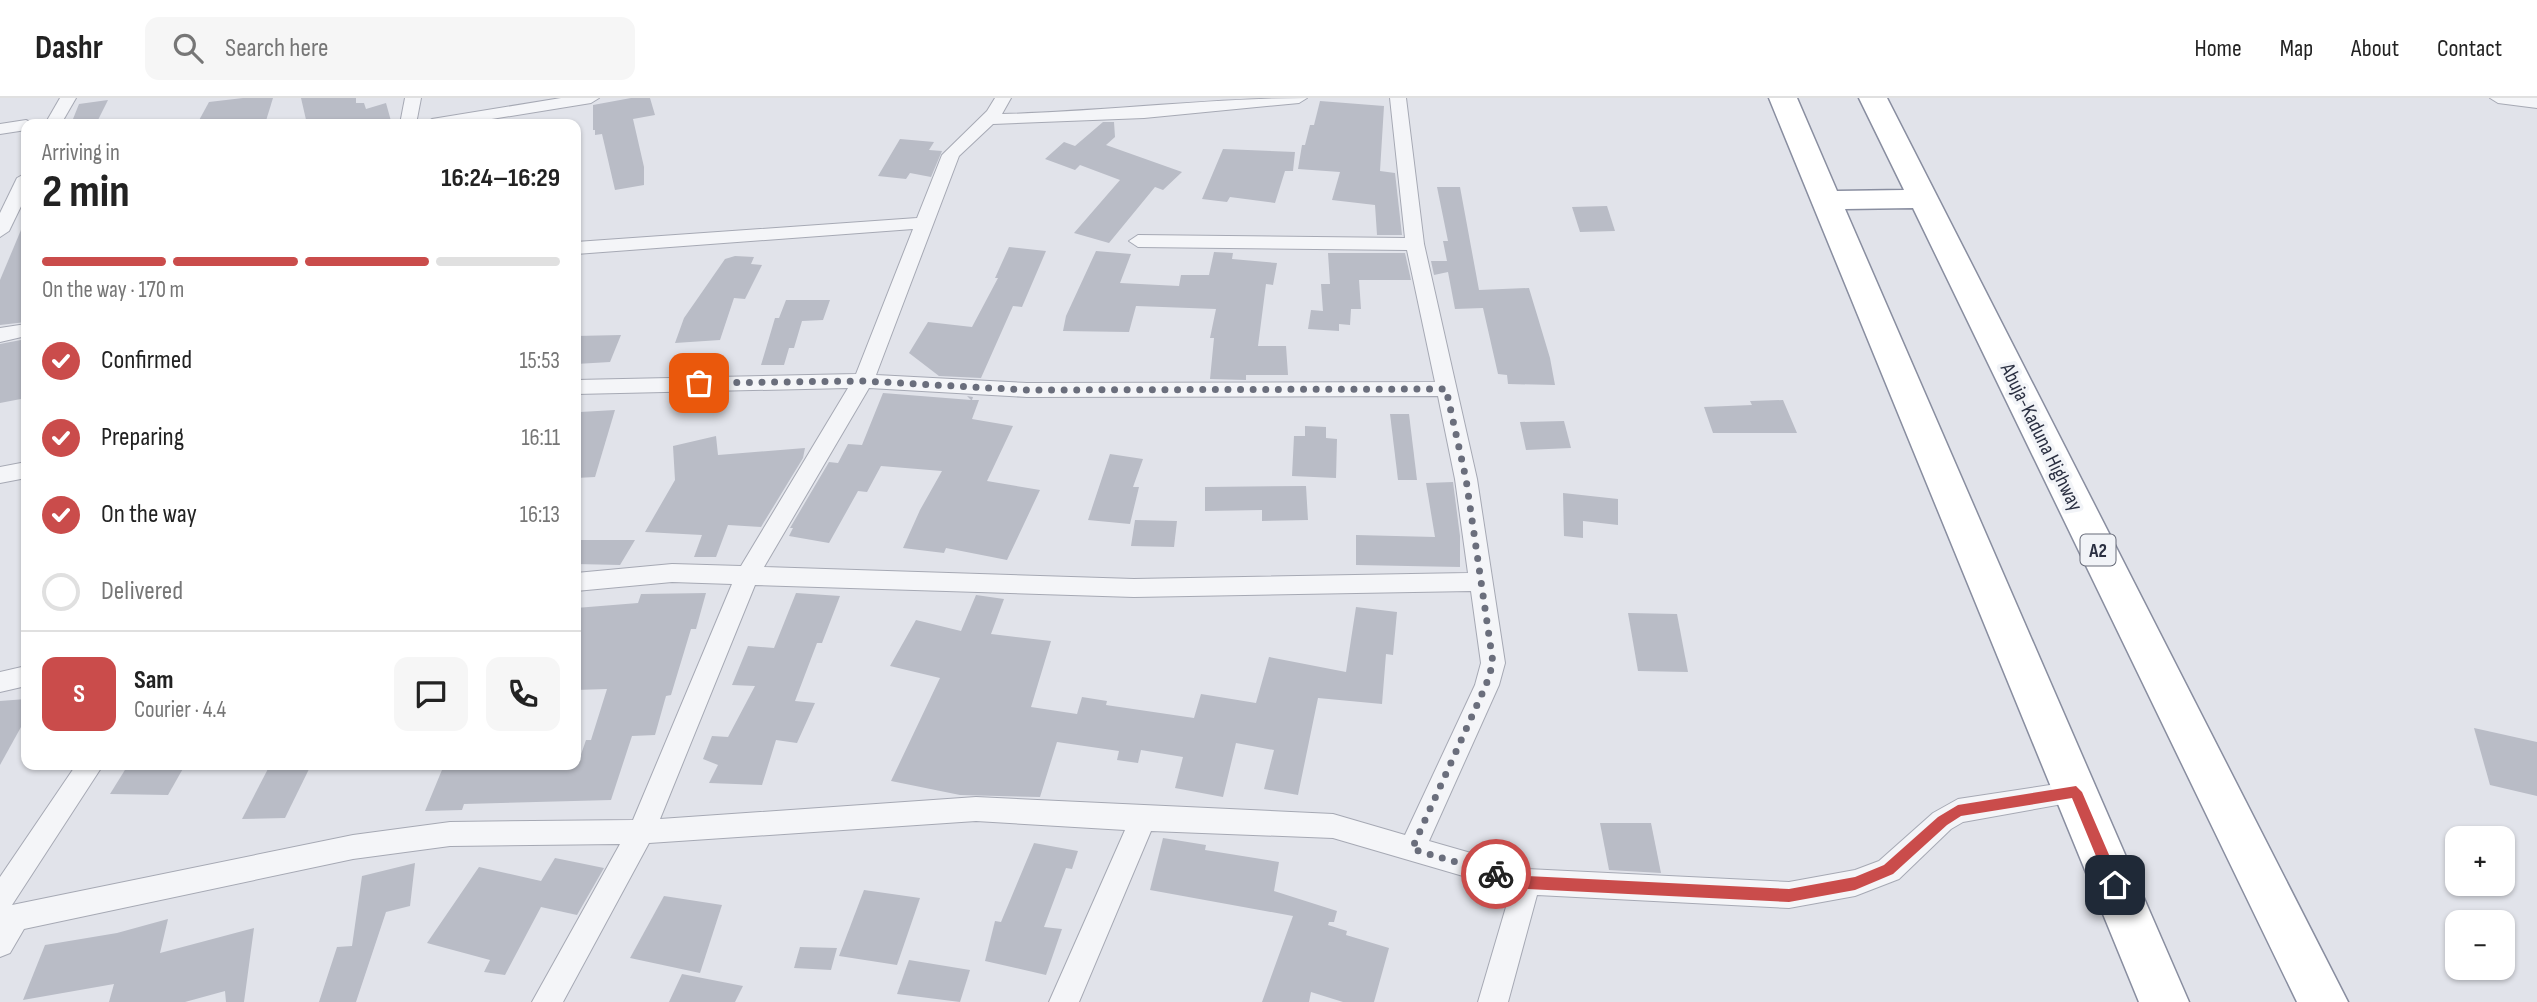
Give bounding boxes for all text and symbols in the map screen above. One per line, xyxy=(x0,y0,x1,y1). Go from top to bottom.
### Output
search box xyxy=(145,17,635,80)
text: Dashr xyxy=(35,28,103,68)
icon: search xyxy=(169,29,207,67)
text: Search here xyxy=(225,33,328,64)
text: Home xyxy=(2194,34,2242,63)
text: Map xyxy=(2280,34,2313,63)
text: About xyxy=(2351,34,2399,63)
text: Contact xyxy=(2437,34,2502,63)
text: Arriving in xyxy=(42,139,120,167)
text: 16:24–16:29 xyxy=(441,163,560,194)
text: 2 min xyxy=(42,165,130,220)
text: On the way · 170 m xyxy=(42,276,184,304)
icon: check xyxy=(42,342,80,380)
text: Confirmed xyxy=(101,345,192,376)
text: 15:53 xyxy=(520,347,560,375)
pin xyxy=(669,353,729,413)
street label: Abuja-Kaduna Highway xyxy=(1995,358,2088,515)
icon: bag xyxy=(680,364,718,402)
icon: check xyxy=(42,419,80,457)
text: Preparing xyxy=(101,422,184,453)
text: 16:11 xyxy=(521,424,560,452)
icon: check xyxy=(42,496,80,534)
text: On the way xyxy=(101,499,197,530)
text: 16:13 xyxy=(520,501,560,529)
road number: A2 xyxy=(2080,534,2116,565)
text: Delivered xyxy=(101,576,183,607)
button: chat xyxy=(394,657,468,731)
button: phone xyxy=(486,657,560,731)
text: Sam xyxy=(134,665,174,696)
text: S xyxy=(73,679,85,710)
text: Courier · 4.4 xyxy=(134,696,226,724)
map controls xyxy=(2445,826,2515,980)
button: + xyxy=(2445,826,2515,896)
courier xyxy=(1461,839,1531,909)
icon: bike xyxy=(1477,855,1515,893)
pin xyxy=(2085,855,2145,915)
icon: home xyxy=(2096,866,2134,904)
button: − xyxy=(2445,910,2515,980)

